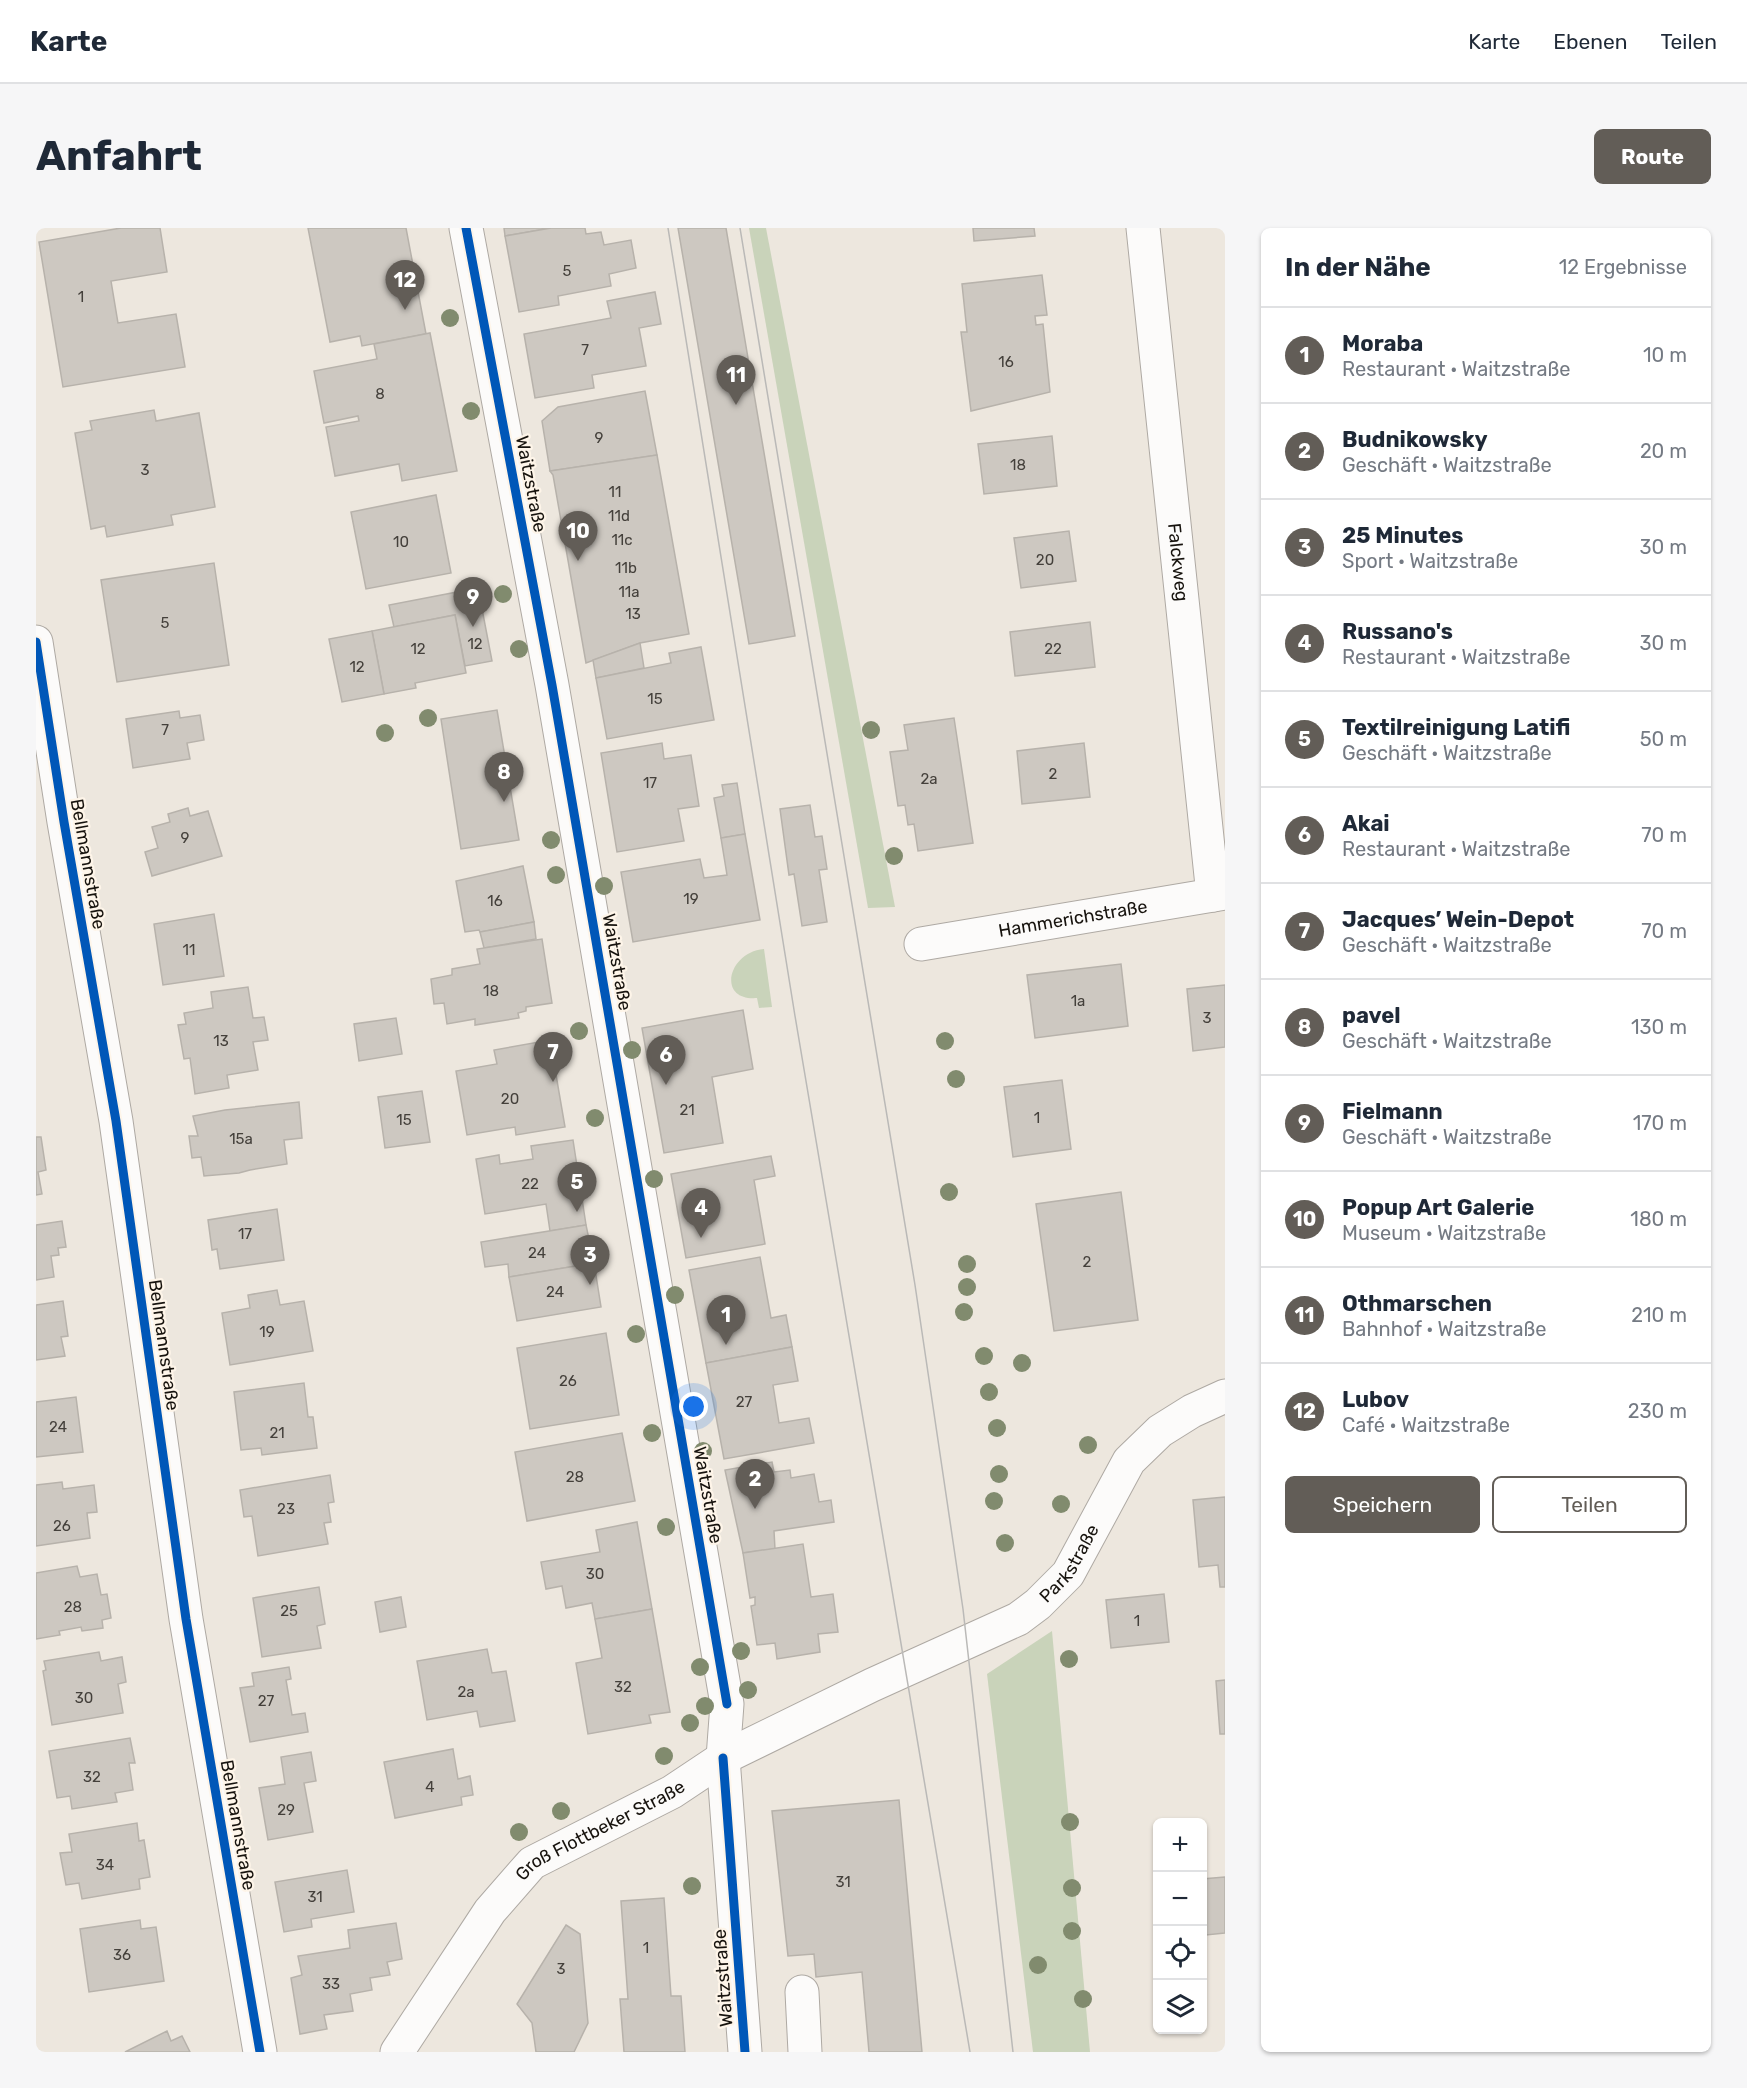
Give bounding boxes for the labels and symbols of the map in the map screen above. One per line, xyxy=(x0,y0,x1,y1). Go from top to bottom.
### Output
pin: 12 xyxy=(386,260,424,310)
house number: 5 xyxy=(563,262,572,280)
house number: 1 xyxy=(78,288,84,306)
house number: 7 xyxy=(581,341,589,359)
house number: 16 xyxy=(998,353,1014,371)
pin: 11 xyxy=(716,356,756,405)
house number: 8 xyxy=(375,385,385,403)
house number: 9 xyxy=(595,429,604,447)
street label: Waitzstraße xyxy=(511,434,551,534)
house number: 18 xyxy=(1010,456,1026,474)
house number: 3 xyxy=(140,461,150,479)
house number: 11 xyxy=(609,483,621,501)
house number: 11d xyxy=(608,507,630,525)
pin: 10 xyxy=(558,512,598,561)
street label: Falckweg xyxy=(1163,522,1193,602)
house number: 11c xyxy=(611,531,633,549)
house number: 10 xyxy=(393,533,409,551)
house number: 20 xyxy=(1036,551,1054,569)
house number: 11b xyxy=(615,559,637,577)
pin: 9 xyxy=(454,578,492,627)
house number: 11a xyxy=(618,583,640,601)
house number: 13 xyxy=(625,605,641,623)
house number: 5 xyxy=(161,614,170,632)
house number: 12 xyxy=(467,635,483,653)
house number: 12 xyxy=(410,640,426,658)
house number: 22 xyxy=(1044,640,1062,658)
house number: 12 xyxy=(349,658,365,676)
house number: 15 xyxy=(647,690,663,708)
house number: 7 xyxy=(161,721,169,739)
pin: 8 xyxy=(484,752,524,802)
house number: 2 xyxy=(1049,765,1058,783)
house number: 2a xyxy=(920,770,938,788)
house number: 17 xyxy=(643,774,657,792)
street label: Bellmannstraße xyxy=(66,797,110,931)
house number: 9 xyxy=(181,829,190,847)
house number: 19 xyxy=(683,890,699,908)
house number: 16 xyxy=(487,892,503,910)
street label: Hammerichstraße xyxy=(997,895,1149,942)
street label: Waitzstraße xyxy=(598,912,636,1012)
house number: 11 xyxy=(183,941,195,959)
house number: 18 xyxy=(483,982,499,1000)
house number: 1a xyxy=(1071,992,1085,1010)
house number: 3 xyxy=(1202,1009,1212,1027)
house number: 13 xyxy=(213,1032,229,1050)
pin: 7 xyxy=(534,1032,572,1082)
pin: 6 xyxy=(646,1036,686,1085)
house number: 20 xyxy=(501,1090,519,1108)
house number: 21 xyxy=(679,1101,695,1119)
house number: 1 xyxy=(1034,1109,1040,1127)
house number: 15 xyxy=(396,1111,412,1129)
house number: 15a xyxy=(229,1130,253,1148)
pin: 5 xyxy=(558,1162,596,1212)
house number: 22 xyxy=(521,1175,539,1193)
pin: 4 xyxy=(682,1188,720,1238)
house number: 17 xyxy=(238,1225,252,1243)
pin: 3 xyxy=(570,1236,610,1285)
house number: 24 xyxy=(528,1244,546,1262)
house number: 2 xyxy=(1083,1253,1092,1271)
street label: Bellmannstraße xyxy=(144,1278,184,1412)
house number: 24 xyxy=(546,1283,564,1301)
pin: 1 xyxy=(706,1296,746,1345)
house number: 19 xyxy=(259,1323,275,1341)
house number: 26 xyxy=(559,1372,577,1390)
your location xyxy=(679,1392,708,1421)
house number: 27 xyxy=(736,1393,753,1411)
house number: 24 xyxy=(49,1418,67,1436)
house number: 21 xyxy=(269,1424,285,1442)
street label: Waitzstraße xyxy=(689,1445,727,1545)
pin: 2 xyxy=(736,1460,774,1509)
house number: 28 xyxy=(566,1468,584,1486)
house number: 23 xyxy=(277,1500,295,1518)
house number: 26 xyxy=(53,1517,71,1535)
street label: Parkstraße xyxy=(1035,1520,1104,1607)
house number: 30 xyxy=(586,1565,604,1583)
house number: 28 xyxy=(64,1598,82,1616)
house number: 25 xyxy=(280,1602,298,1620)
house number: 1 xyxy=(1134,1612,1140,1630)
house number: 32 xyxy=(614,1678,632,1696)
house number: 2a xyxy=(457,1683,475,1701)
house number: 30 xyxy=(75,1689,93,1707)
house number: 27 xyxy=(258,1692,275,1710)
street label: Bellmannstraße xyxy=(216,1758,260,1892)
house number: 32 xyxy=(83,1768,101,1786)
street label: Groß Flottbeker Straße xyxy=(511,1776,689,1885)
house number: 4 xyxy=(425,1778,435,1796)
house number: 29 xyxy=(277,1801,295,1819)
house number: 34 xyxy=(96,1856,114,1874)
house number: 31 xyxy=(835,1873,851,1891)
house number: 31 xyxy=(307,1888,323,1906)
street label: Waitzstraße xyxy=(709,1928,737,2028)
house number: 1 xyxy=(643,1939,649,1957)
house number: 36 xyxy=(113,1946,131,1964)
house number: 3 xyxy=(556,1960,566,1978)
house number: 33 xyxy=(322,1975,340,1993)

